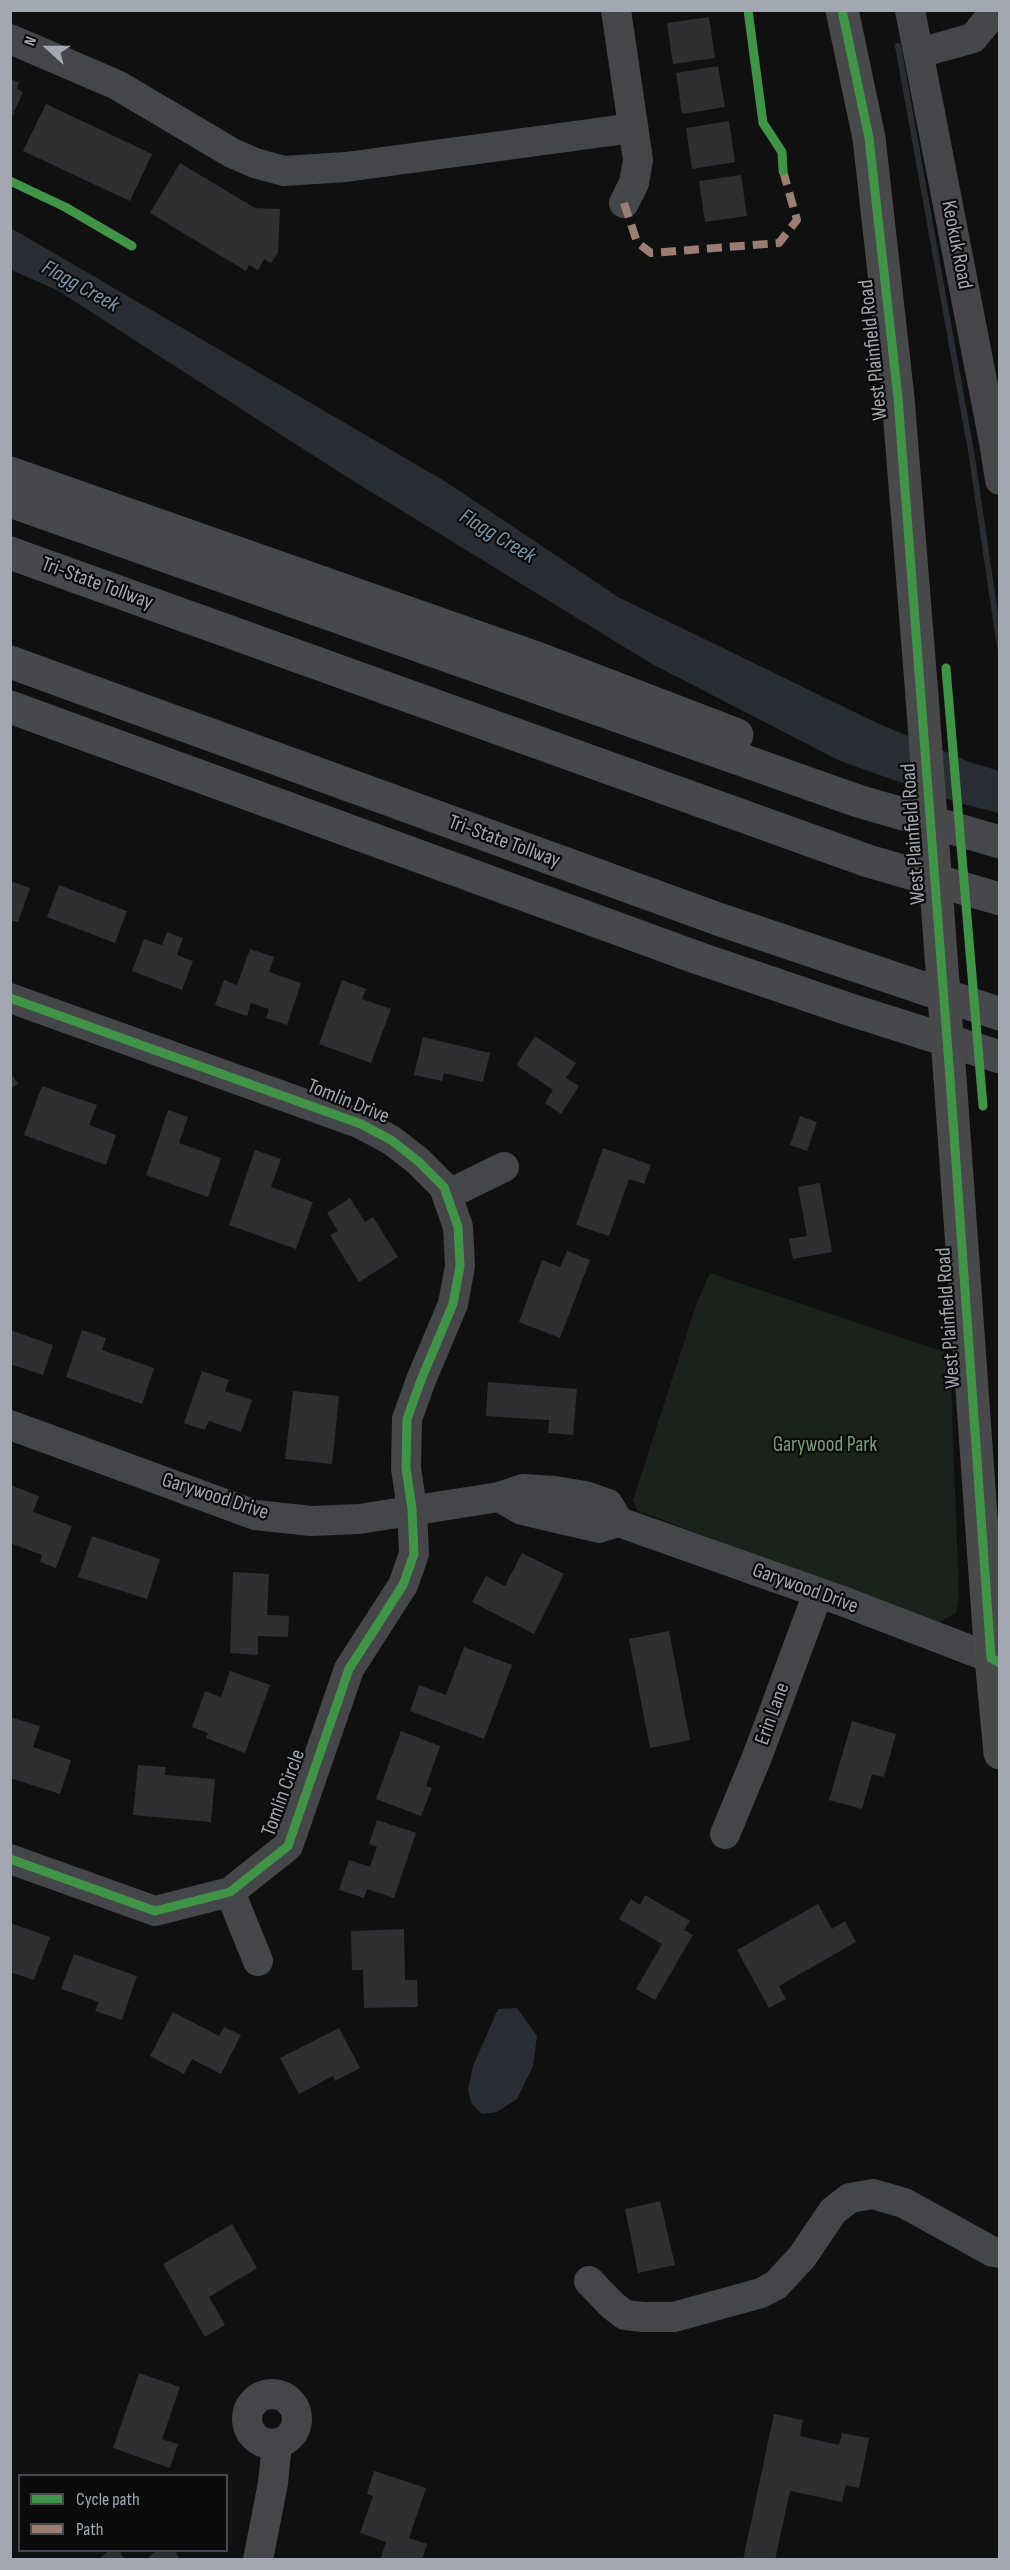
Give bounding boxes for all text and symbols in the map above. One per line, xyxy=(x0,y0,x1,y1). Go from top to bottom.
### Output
north arrow xyxy=(18,18,78,78)
text: N xyxy=(20,34,41,49)
street label: Keokuk Road xyxy=(935,199,977,291)
water label: Flagg Creek xyxy=(37,255,123,319)
street label: West Plainfield Road xyxy=(854,278,894,422)
water label: Flagg Creek xyxy=(454,504,540,570)
street label: Tri-State Tollway xyxy=(38,552,156,616)
street label: West Plainfield Road xyxy=(896,763,932,905)
street label: Tri-State Tollway xyxy=(445,810,563,874)
street label: Tomlin Drive xyxy=(303,1074,393,1130)
street label: West Plainfield Road xyxy=(931,1247,967,1389)
park label: Garywood Park xyxy=(773,1433,877,1459)
street label: Garywood Drive xyxy=(158,1468,272,1526)
street label: Garywood Drive xyxy=(749,1558,861,1620)
street label: Erin Lane xyxy=(750,1680,796,1748)
street label: Tomlin Circle xyxy=(257,1746,311,1840)
legend xyxy=(18,2474,228,2552)
text: Cycle path xyxy=(76,2489,140,2510)
text: Path xyxy=(76,2519,104,2540)

